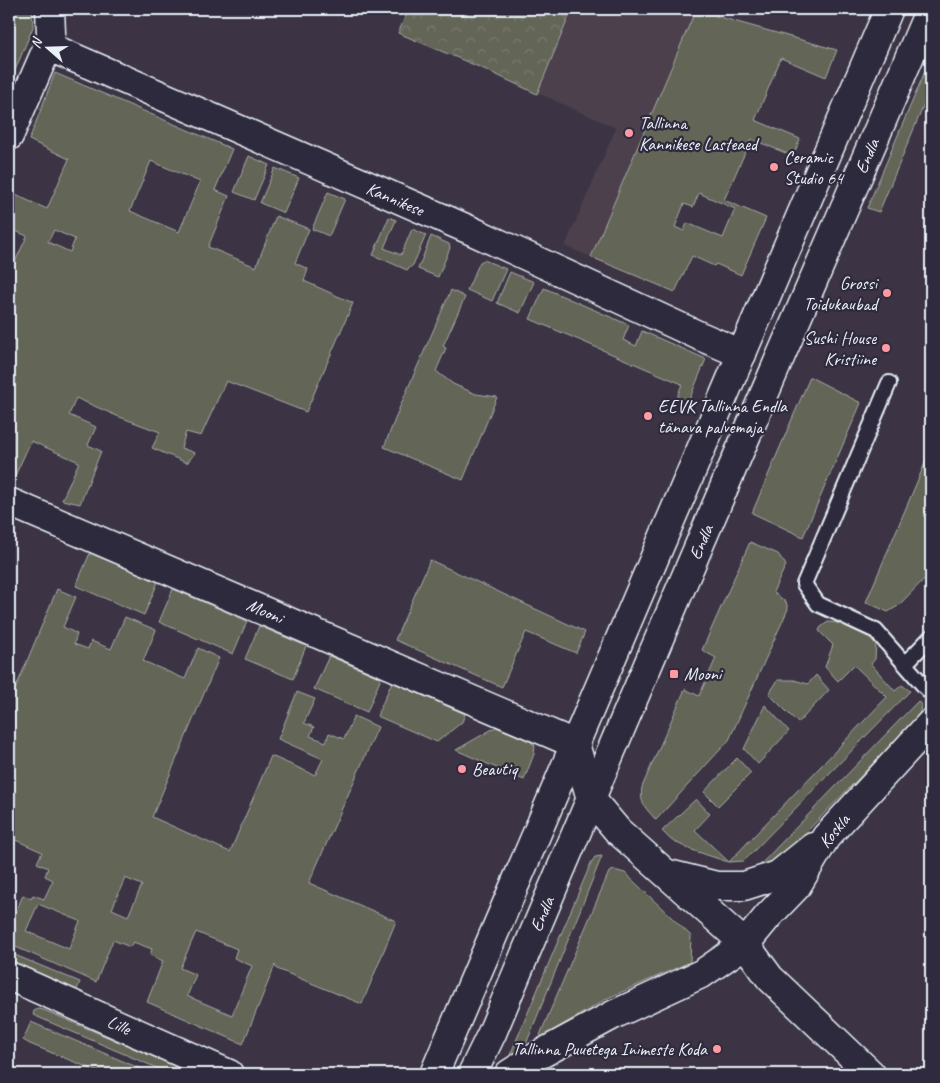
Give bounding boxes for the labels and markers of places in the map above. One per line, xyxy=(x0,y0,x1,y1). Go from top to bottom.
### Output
place label: Tallinna Kannikese Lasteaed xyxy=(639,112,760,155)
marker: Tallinna Kannikese Lasteaed xyxy=(623,127,635,139)
place label: Ceramic Studio 64 xyxy=(784,146,845,189)
marker: Ceramic Studio 64 xyxy=(768,161,780,173)
place label: Grossi Toidukaubad xyxy=(804,272,880,315)
marker: Grossi Toidukaubad xyxy=(881,287,893,299)
place label: Sushi House Kristiine xyxy=(804,327,877,370)
marker: Sushi House Kristiine xyxy=(880,342,892,354)
place label: EEVK Tallinna Endla tänava palvemaja xyxy=(658,395,788,438)
marker: EEVK Tallinna Endla tänava palvemaja xyxy=(642,410,654,422)
place label: Mooni xyxy=(684,663,724,685)
marker: Mooni xyxy=(668,668,680,680)
place label: Beautiq xyxy=(472,758,520,780)
marker: Beautiq xyxy=(456,763,468,775)
place label: Tallinna Puuetega Inimeste Koda xyxy=(512,1038,708,1060)
marker: Tallinna Puuetega Inimeste Koda xyxy=(711,1043,723,1055)

